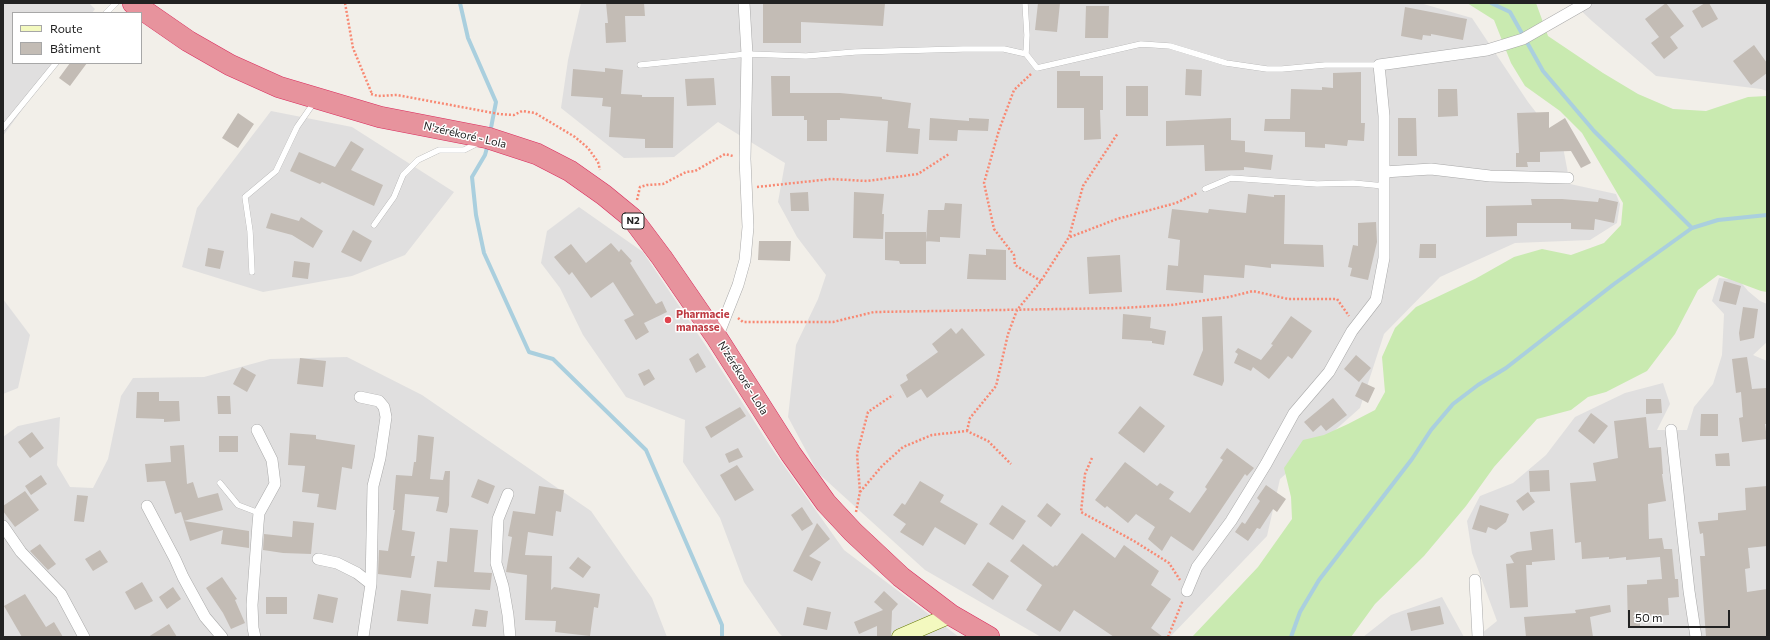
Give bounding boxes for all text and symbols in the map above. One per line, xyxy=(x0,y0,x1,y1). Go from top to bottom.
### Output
legend xyxy=(12,12,142,64)
text: Route xyxy=(50,21,83,35)
text: Bâtiment xyxy=(50,41,101,55)
street label: N'zérékoré - Lola xyxy=(422,119,508,151)
road number: N2 xyxy=(622,213,644,229)
place label: Pharmacie manasse xyxy=(676,307,729,333)
marker: Pharmacie manasse xyxy=(663,315,673,325)
street label: N'zérékoré - Lola xyxy=(715,339,771,417)
scale bar xyxy=(1630,602,1732,628)
text: 50 m xyxy=(1635,610,1663,624)

